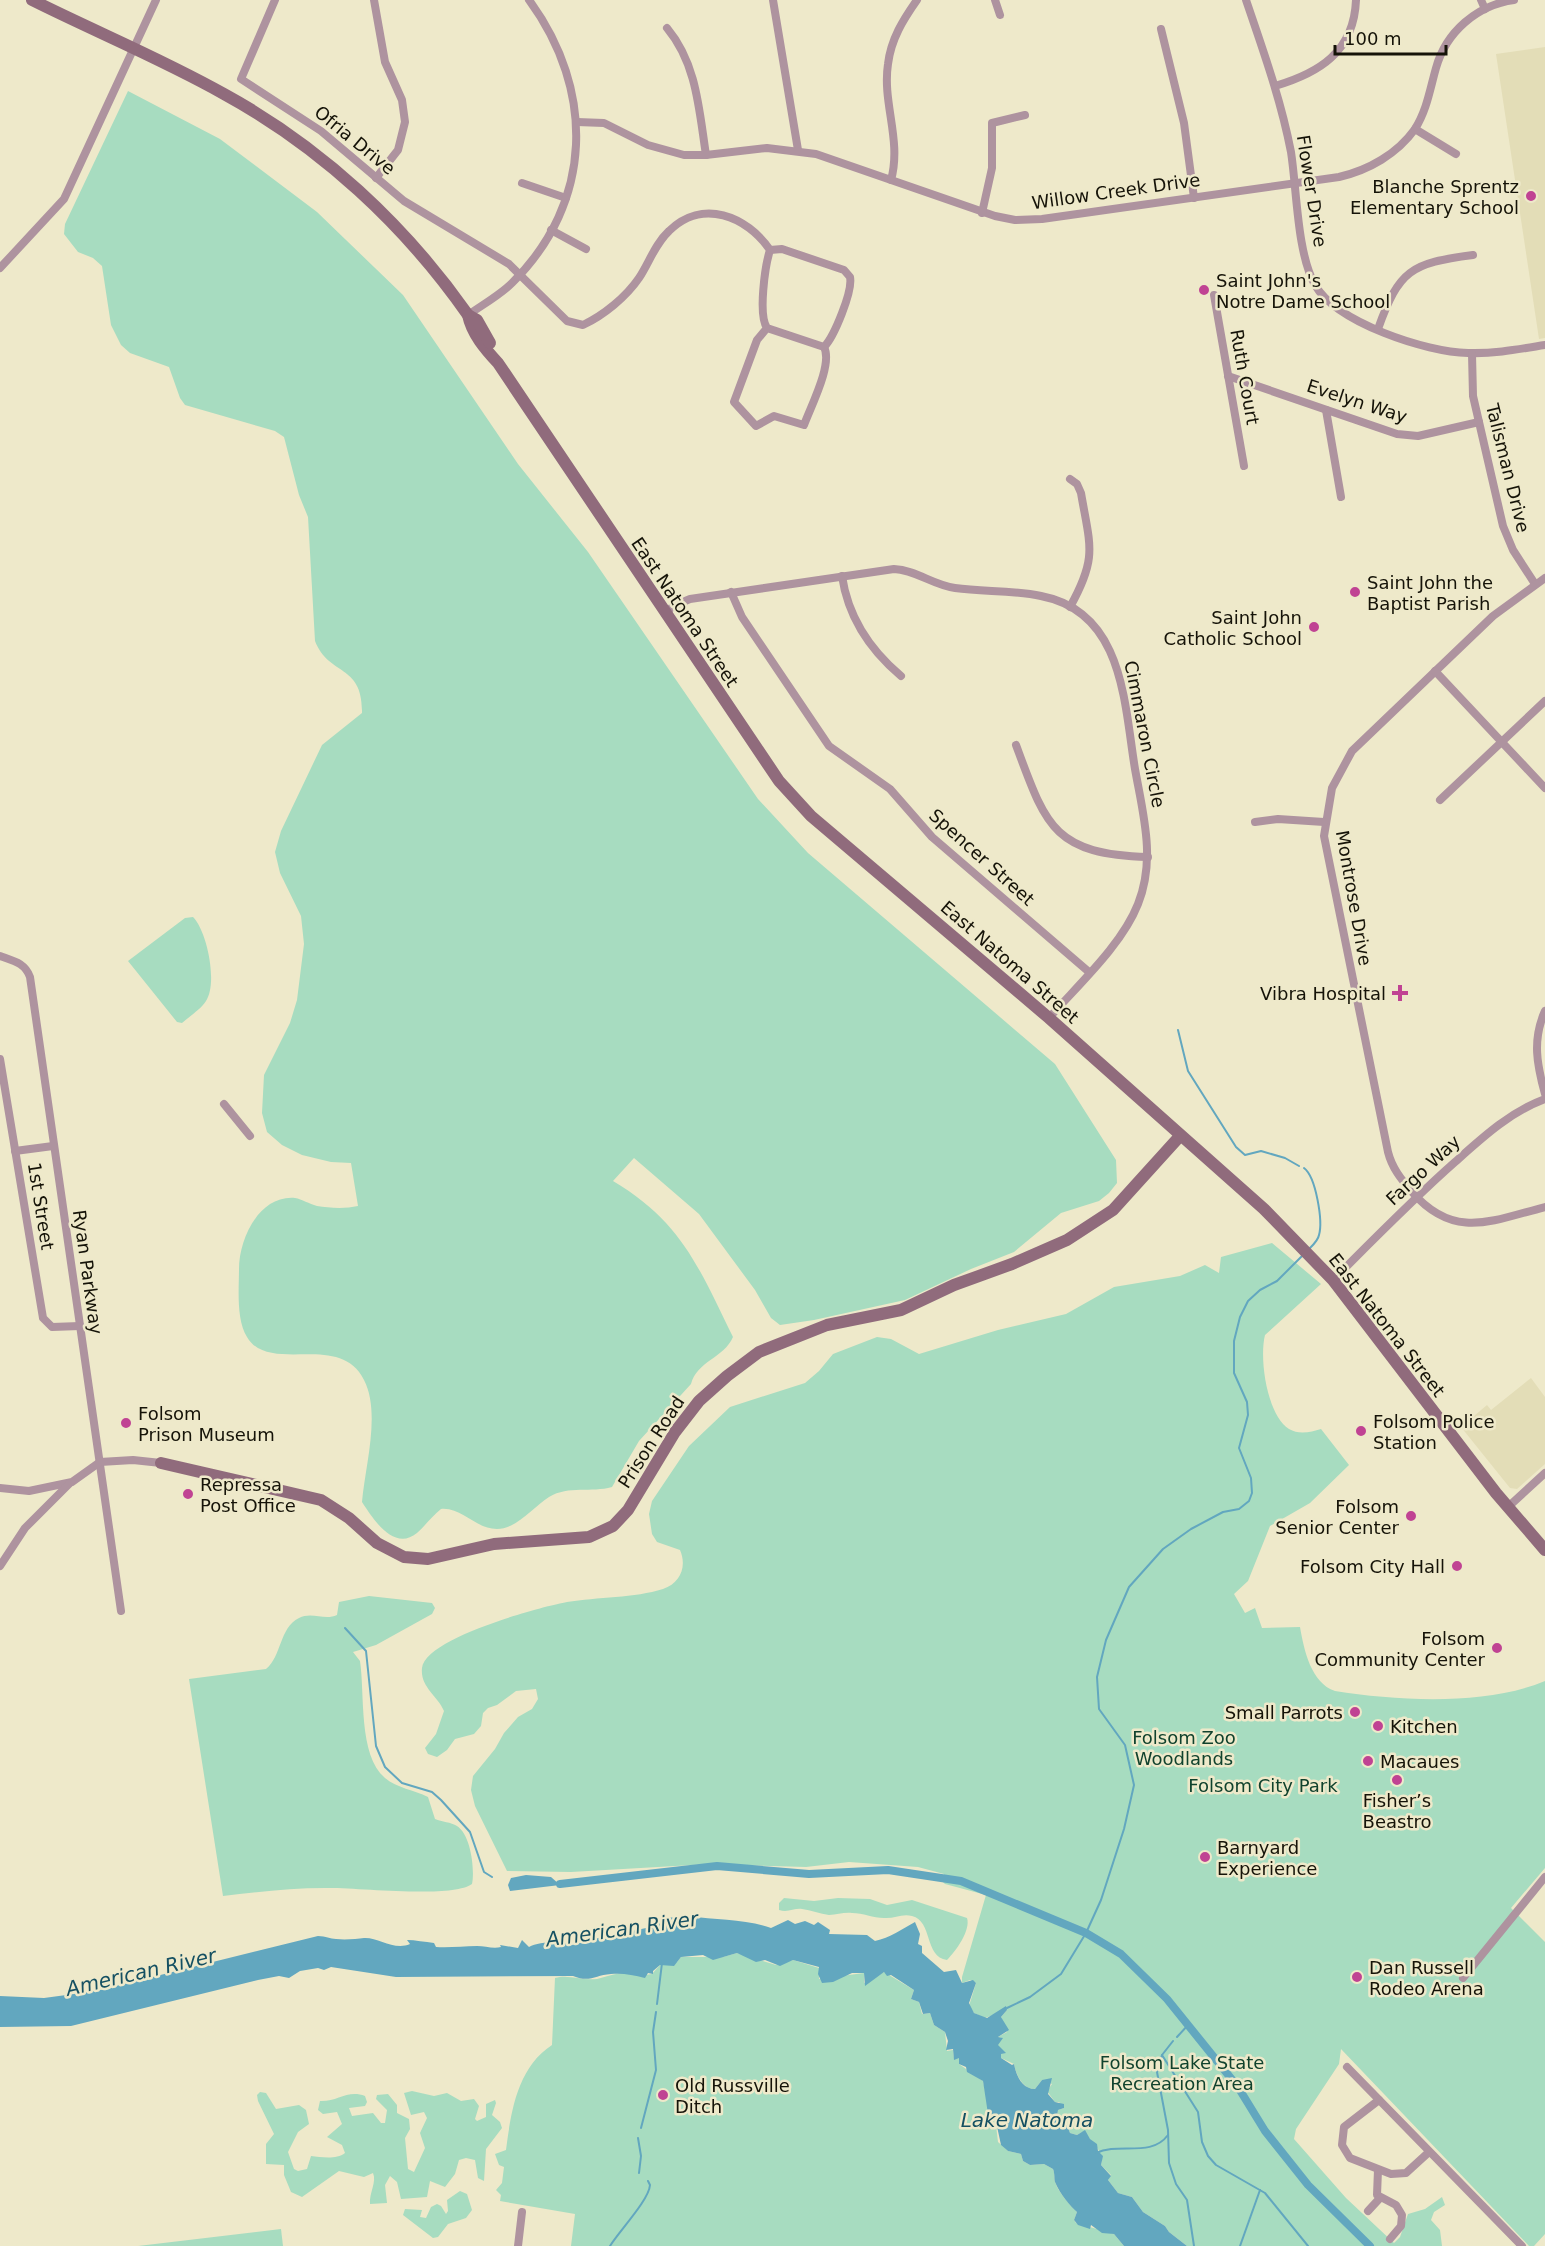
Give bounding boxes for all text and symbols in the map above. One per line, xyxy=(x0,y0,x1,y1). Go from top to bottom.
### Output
scale bar xyxy=(1335,18,1446,56)
text: 100 m xyxy=(1344,28,1402,49)
street label: Ofria Drive xyxy=(310,101,400,179)
street label: Flower Drive xyxy=(1293,133,1331,249)
street label: Willow Creek Drive xyxy=(1031,169,1201,213)
place label: Blanche Sprentz Elementary School xyxy=(1350,176,1519,218)
marker: Blanche Sprentz Elementary School xyxy=(1524,189,1538,203)
place label: Saint John's Notre Dame School xyxy=(1216,270,1390,312)
marker: Saint John's Notre Dame School xyxy=(1197,283,1211,297)
street label: Ruth Court xyxy=(1226,328,1264,426)
street label: Evelyn Way xyxy=(1304,375,1410,427)
street label: Talisman Drive xyxy=(1482,400,1534,535)
street label: East Natoma Street xyxy=(627,533,743,691)
place label: Saint John the Baptist Parish xyxy=(1367,572,1493,614)
marker: Saint John the Baptist Parish xyxy=(1348,585,1362,599)
place label: Saint John Catholic School xyxy=(1164,607,1302,649)
marker: Saint John Catholic School xyxy=(1307,620,1321,634)
street label: Cimmaron Circle xyxy=(1120,659,1170,809)
street label: Spencer Street xyxy=(925,804,1039,910)
street label: Montrose Drive xyxy=(1332,829,1376,967)
street label: East Natoma Street xyxy=(937,896,1083,1028)
place label: Vibra Hospital xyxy=(1260,983,1386,1004)
marker: Vibra Hospital xyxy=(1391,984,1409,1002)
street label: Fargo Way xyxy=(1382,1130,1465,1209)
street label: 1st Street xyxy=(24,1161,58,1251)
street label: Ryan Parkway xyxy=(69,1208,107,1336)
street label: East Natoma Street xyxy=(1325,1249,1449,1401)
street label: Prison Road xyxy=(613,1392,689,1492)
place label: Folsom Prison Museum xyxy=(138,1403,275,1445)
place label: Folsom Police Station xyxy=(1373,1411,1495,1453)
marker: Folsom Prison Museum xyxy=(119,1416,133,1430)
marker: Folsom Police Station xyxy=(1354,1424,1368,1438)
place label: Repressa Post Office xyxy=(200,1474,296,1516)
marker: Repressa Post Office xyxy=(181,1487,195,1501)
place label: Folsom Senior Center xyxy=(1275,1496,1400,1538)
marker: Folsom Senior Center xyxy=(1404,1509,1418,1523)
place label: Folsom City Hall xyxy=(1300,1556,1445,1577)
marker: Folsom City Hall xyxy=(1450,1559,1464,1573)
place label: Folsom Community Center xyxy=(1315,1628,1486,1670)
marker: Folsom Community Center xyxy=(1490,1641,1504,1655)
place label: Small Parrots xyxy=(1225,1702,1343,1723)
marker: Small Parrots xyxy=(1348,1705,1362,1719)
place label: Kitchen xyxy=(1390,1716,1458,1737)
marker: Kitchen xyxy=(1371,1719,1385,1733)
park label: Folsom Zoo Woodlands xyxy=(1132,1727,1236,1769)
place label: Macaues xyxy=(1380,1751,1459,1772)
marker: Macaues xyxy=(1361,1754,1375,1768)
marker: Fisher’s Beastro xyxy=(1390,1773,1404,1787)
park label: Folsom City Park xyxy=(1188,1775,1338,1796)
place label: Fisher’s Beastro xyxy=(1363,1790,1431,1832)
place label: Barnyard Experience xyxy=(1217,1837,1317,1879)
marker: Barnyard Experience xyxy=(1198,1850,1212,1864)
water label: American River xyxy=(542,1906,701,1952)
water label: American River xyxy=(62,1943,220,2001)
place label: Dan Russell Rodeo Arena xyxy=(1369,1957,1484,1999)
marker: Dan Russell Rodeo Arena xyxy=(1350,1970,1364,1984)
park label: Folsom Lake State Recreation Area xyxy=(1100,2052,1264,2094)
place label: Old Russville Ditch xyxy=(675,2075,790,2117)
marker: Old Russville Ditch xyxy=(656,2088,670,2102)
water label: Lake Natoma xyxy=(961,2108,1093,2132)

